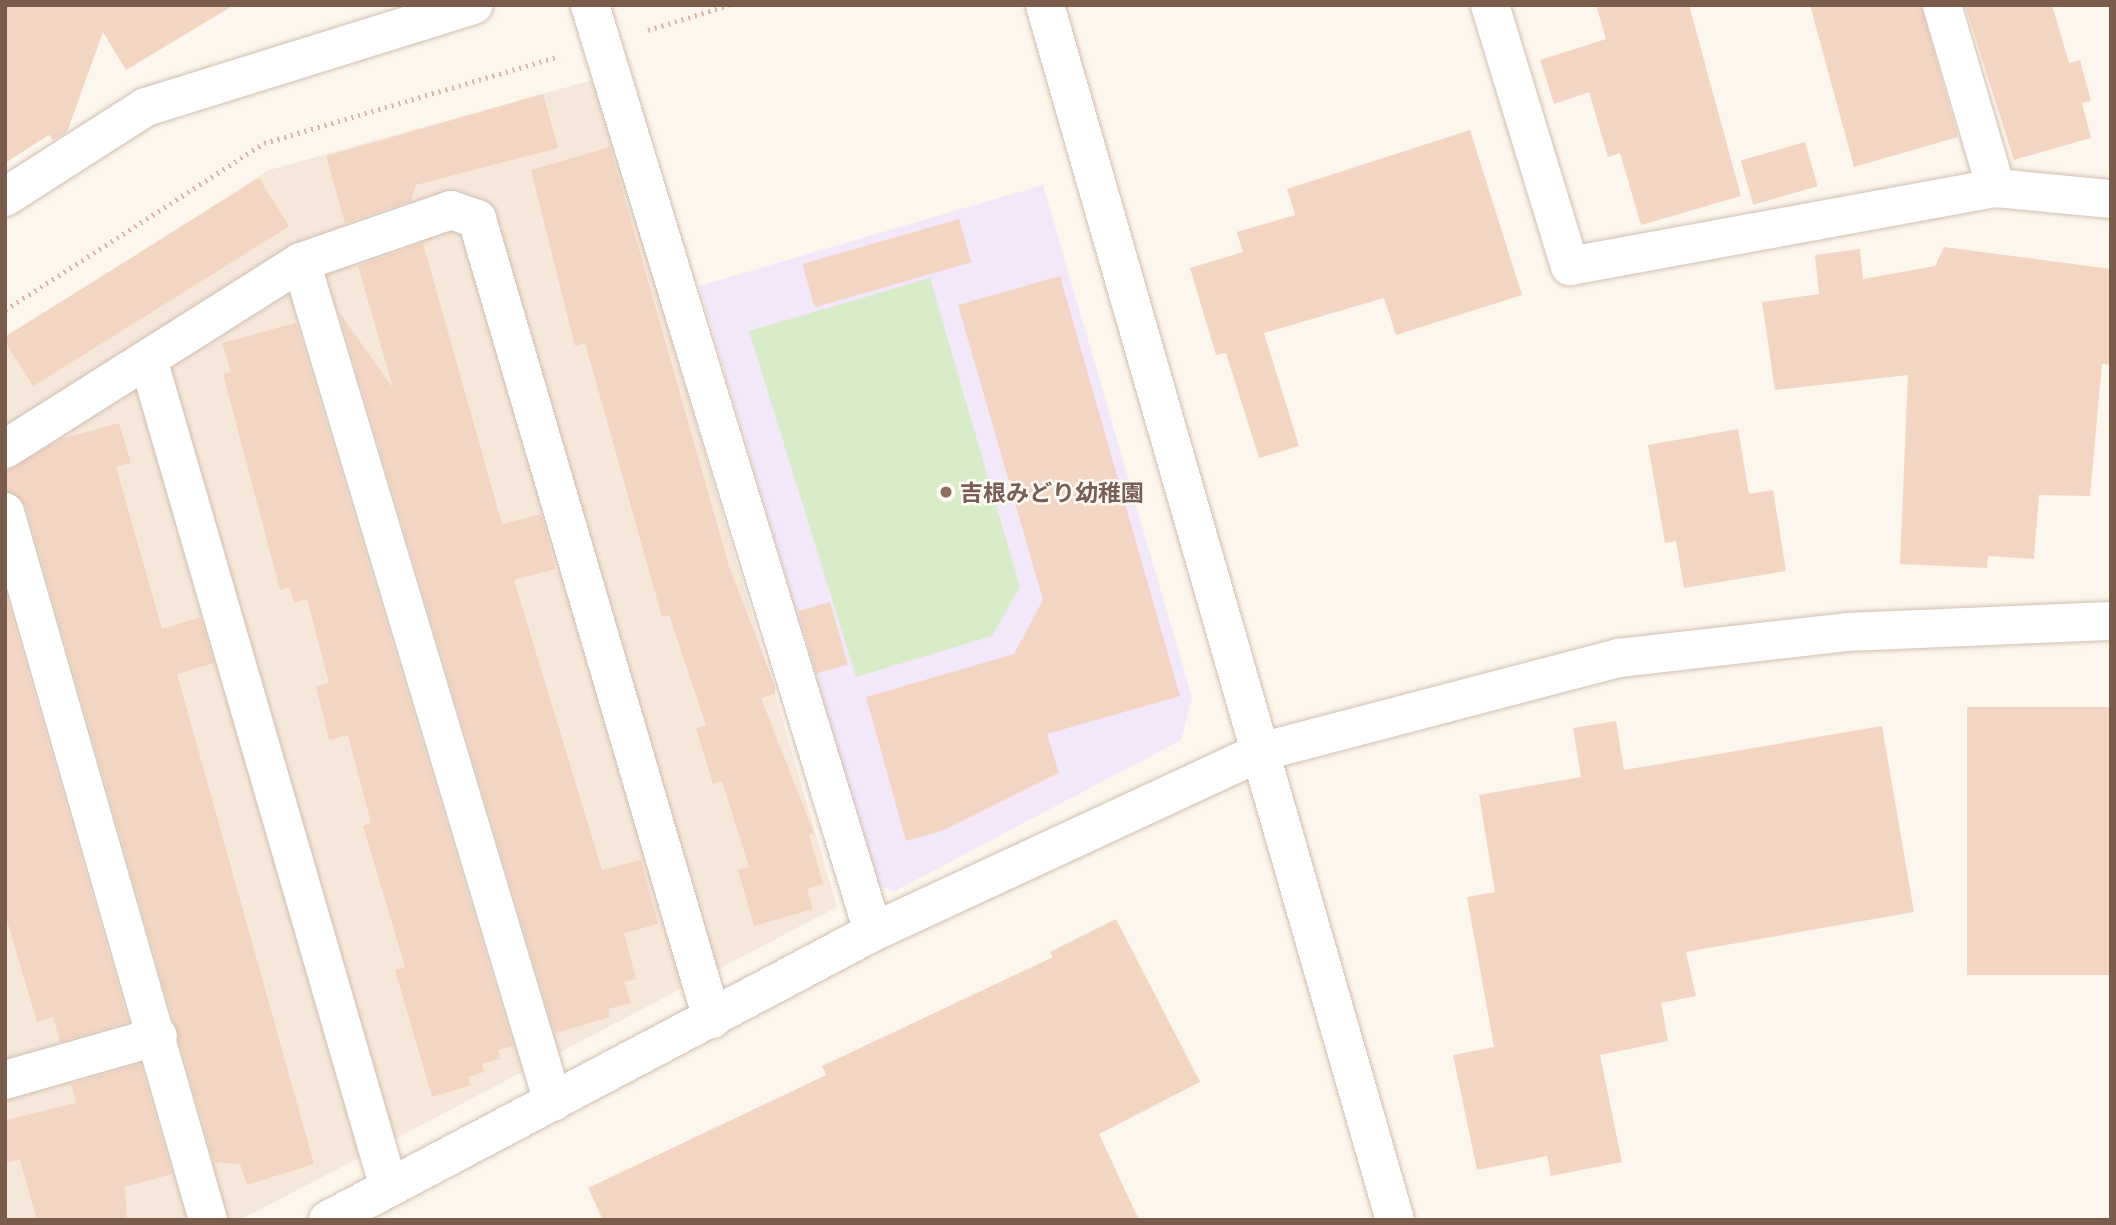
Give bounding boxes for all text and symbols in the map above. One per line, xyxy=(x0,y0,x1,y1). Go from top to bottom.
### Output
place label: 吉根みどり幼稚園 xyxy=(960,478,1144,506)
marker: 吉根みどり幼稚園 xyxy=(938,484,954,500)

